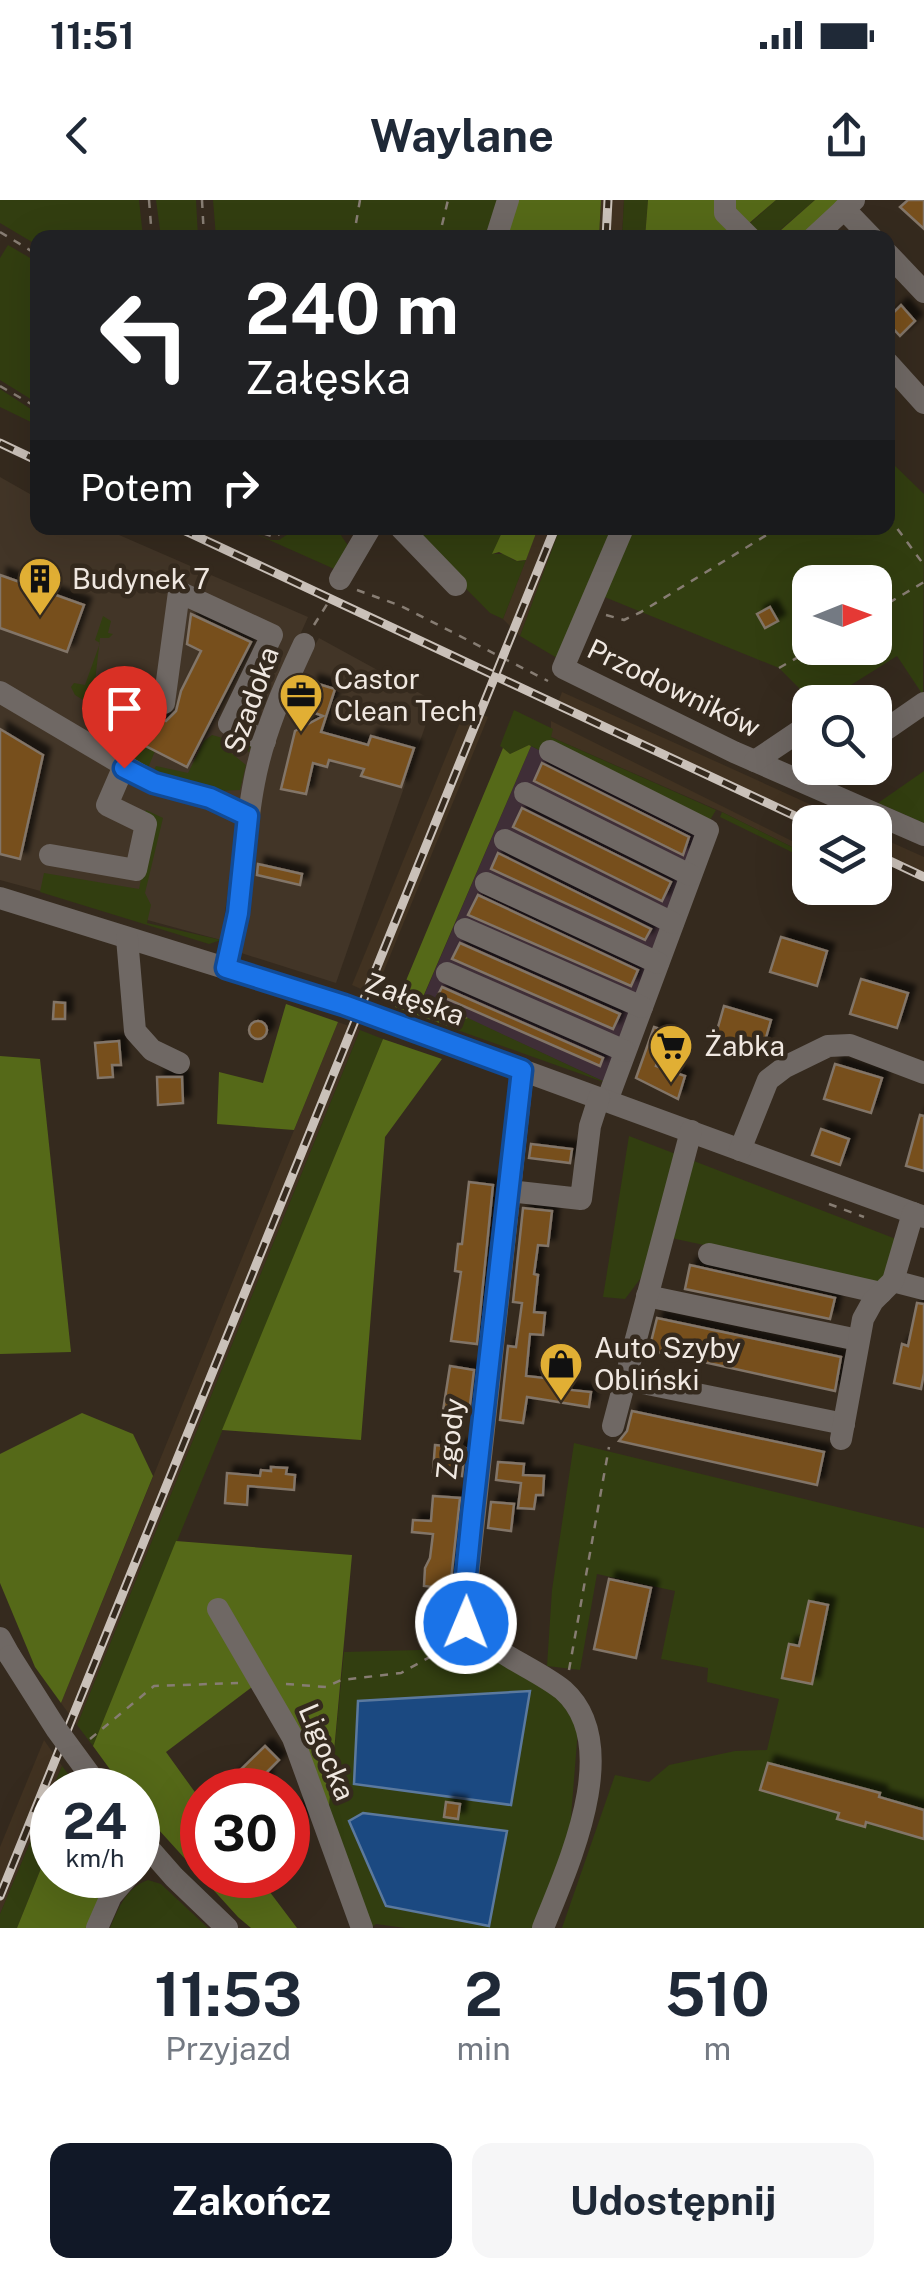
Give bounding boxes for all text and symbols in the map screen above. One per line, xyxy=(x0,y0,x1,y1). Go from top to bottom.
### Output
text: 11:51 xyxy=(50,13,135,58)
icon: back xyxy=(50,108,105,163)
icon: share xyxy=(819,108,874,163)
text: Waylane xyxy=(370,109,554,162)
text: 240 m xyxy=(245,267,459,350)
icon: left xyxy=(80,270,210,400)
text: Załęska xyxy=(245,351,411,404)
icon: right xyxy=(213,460,268,515)
text: Potem xyxy=(80,465,193,510)
building icon: Budynek 7 xyxy=(17,556,63,617)
place label: Budynek 7 xyxy=(72,562,210,595)
north arrow xyxy=(792,565,892,665)
map controls xyxy=(792,565,892,905)
street label: Przodowników xyxy=(582,631,766,744)
street label: Szadoka xyxy=(216,642,285,758)
place label: Castor Clean Tech xyxy=(334,662,477,727)
pin xyxy=(82,666,167,769)
office icon: Castor Clean Tech xyxy=(278,672,324,733)
icon: arrive xyxy=(97,681,152,736)
button: search xyxy=(792,685,892,785)
button: layers xyxy=(792,805,892,905)
street label: Załęska xyxy=(361,965,469,1032)
supermarket icon: Żabka xyxy=(648,1023,694,1084)
place label: Żabka xyxy=(704,1029,785,1062)
place label: Auto Szyby Obliński xyxy=(594,1331,741,1396)
shop icon: Auto Szyby Obliński xyxy=(538,1341,584,1402)
street label: Zgody xyxy=(429,1396,470,1482)
position arrow xyxy=(414,1571,518,1675)
street label: Ligocka xyxy=(292,1699,363,1805)
speed limit sign: 30 xyxy=(180,1768,310,1898)
text: 24 xyxy=(63,1791,127,1850)
text: km/h xyxy=(66,1843,124,1873)
text: 11:53 xyxy=(154,1959,302,2030)
text: 2 xyxy=(464,1959,503,2030)
text: 510 xyxy=(665,1959,770,2030)
text: Przyjazd xyxy=(165,2030,291,2067)
text: min xyxy=(456,2030,511,2067)
text: m xyxy=(703,2030,731,2067)
button: Zakończ xyxy=(50,2143,452,2258)
button: Udostępnij xyxy=(472,2143,874,2258)

